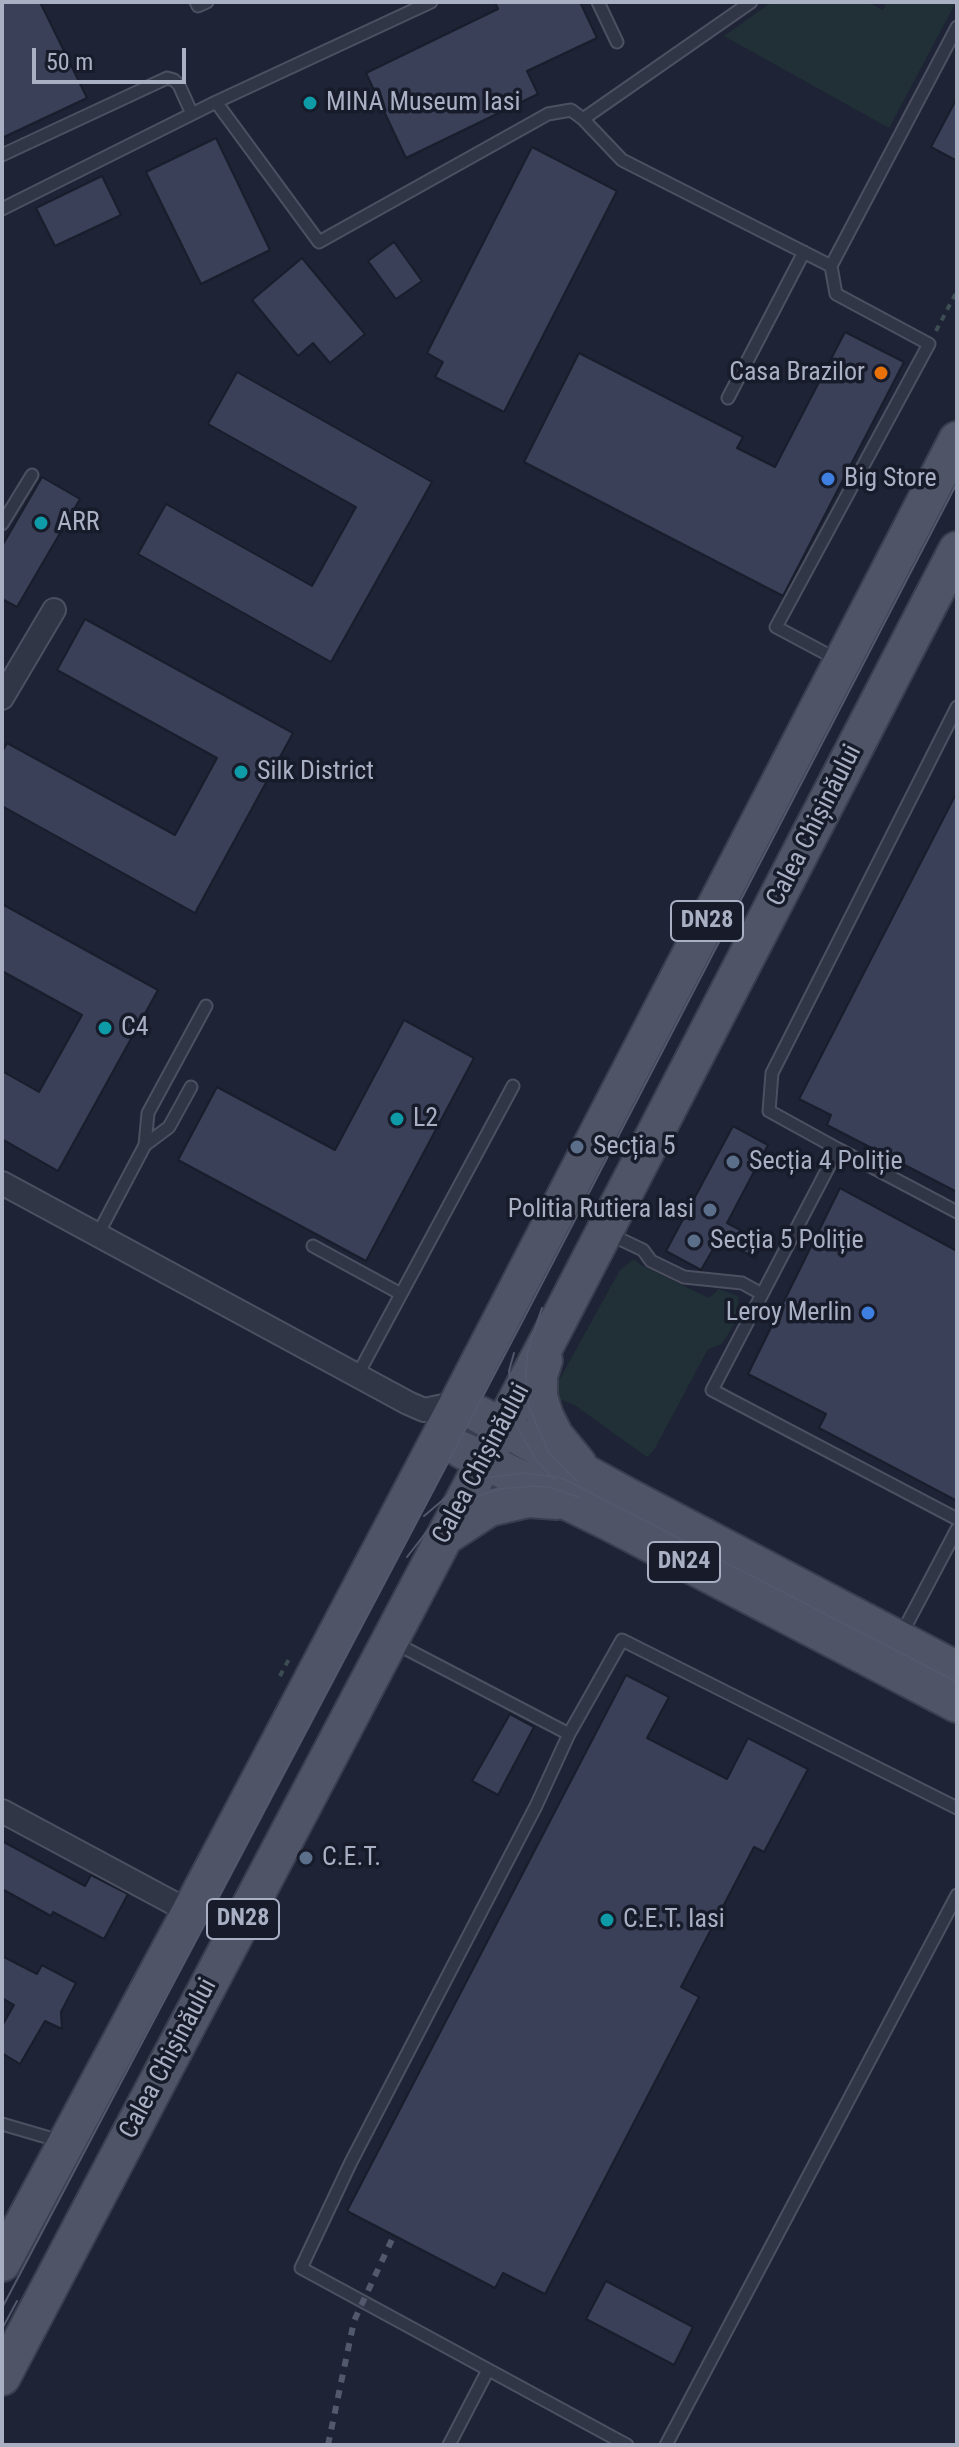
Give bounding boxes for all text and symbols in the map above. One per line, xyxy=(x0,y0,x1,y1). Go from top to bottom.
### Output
scale bar xyxy=(36,32,190,82)
text: 50 m xyxy=(46,48,93,76)
place label: MINA Museum Iasi xyxy=(326,87,521,119)
marker: MINA Museum Iasi xyxy=(301,94,319,112)
place label: Casa Brazilor xyxy=(729,357,865,389)
marker: Casa Brazilor xyxy=(872,364,890,382)
place label: Big Store xyxy=(844,463,937,495)
marker: Big Store xyxy=(819,470,837,488)
place label: ARR xyxy=(57,507,100,539)
marker: ARR xyxy=(32,514,50,532)
street label: Calea Chișinăului xyxy=(761,740,869,912)
place label: Silk District xyxy=(257,756,374,788)
marker: Silk District xyxy=(232,763,250,781)
road number: DN28 xyxy=(671,901,743,941)
place label: C4 xyxy=(121,1012,149,1044)
marker: C4 xyxy=(96,1019,114,1037)
place label: L2 xyxy=(413,1103,438,1135)
marker: L2 xyxy=(388,1110,406,1128)
place label: Secția 5 xyxy=(593,1131,676,1163)
marker: Secția 5 xyxy=(568,1138,586,1156)
place label: Secția 4 Poliție xyxy=(749,1146,903,1178)
marker: Secția 4 Poliție xyxy=(724,1153,742,1171)
place label: Politia Rutiera Iasi xyxy=(508,1194,694,1226)
marker: Politia Rutiera Iasi xyxy=(701,1201,719,1219)
place label: Secția 5 Poliție xyxy=(710,1225,864,1257)
marker: Secția 5 Poliție xyxy=(685,1232,703,1250)
place label: Leroy Merlin xyxy=(726,1297,852,1329)
marker: Leroy Merlin xyxy=(859,1304,877,1322)
street label: Calea Chișinăului xyxy=(427,1379,537,1549)
road number: DN24 xyxy=(648,1542,720,1582)
place label: C.E.T. xyxy=(322,1842,381,1874)
marker: C.E.T. xyxy=(297,1849,315,1867)
road number: DN28 xyxy=(207,1899,279,1939)
place label: C.E.T. Iasi xyxy=(623,1904,725,1936)
marker: C.E.T. Iasi xyxy=(598,1911,616,1929)
street label: Calea Chișinăului xyxy=(114,1974,224,2144)

